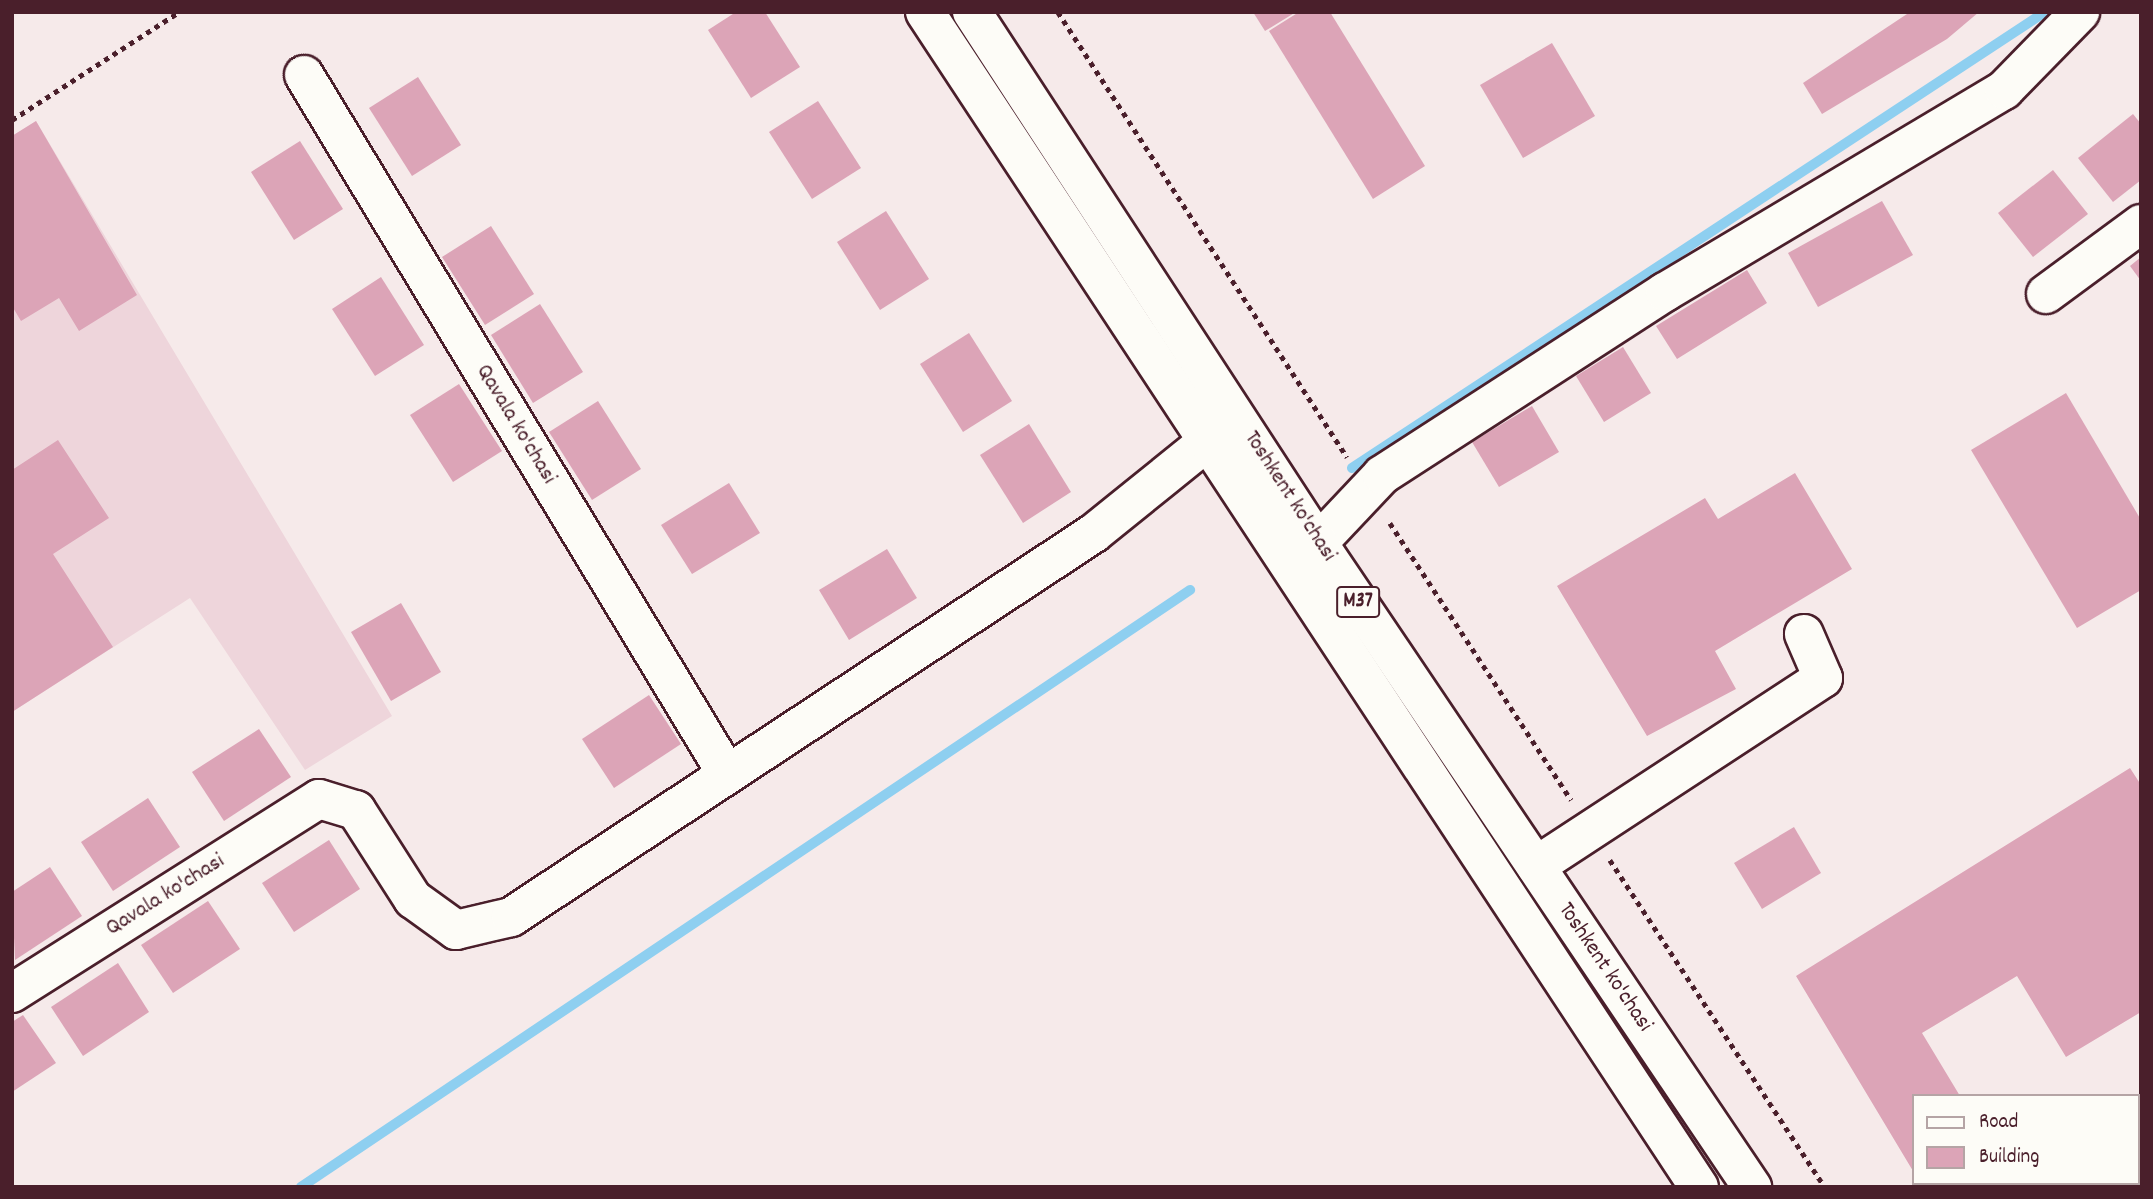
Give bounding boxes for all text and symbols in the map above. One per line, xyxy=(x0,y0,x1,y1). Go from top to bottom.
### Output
street label: Qavala ko'chasi xyxy=(468,360,562,490)
street label: Toshkent ko'chasi xyxy=(1237,427,1341,567)
road number: M37 xyxy=(1335,584,1381,620)
street label: Qavala ko'chasi xyxy=(102,849,230,943)
street label: Toshkent ko'chasi xyxy=(1551,898,1657,1038)
legend xyxy=(1912,1094,2139,1185)
text: Road xyxy=(1979,1108,2018,1138)
text: Building xyxy=(1979,1143,2039,1173)

